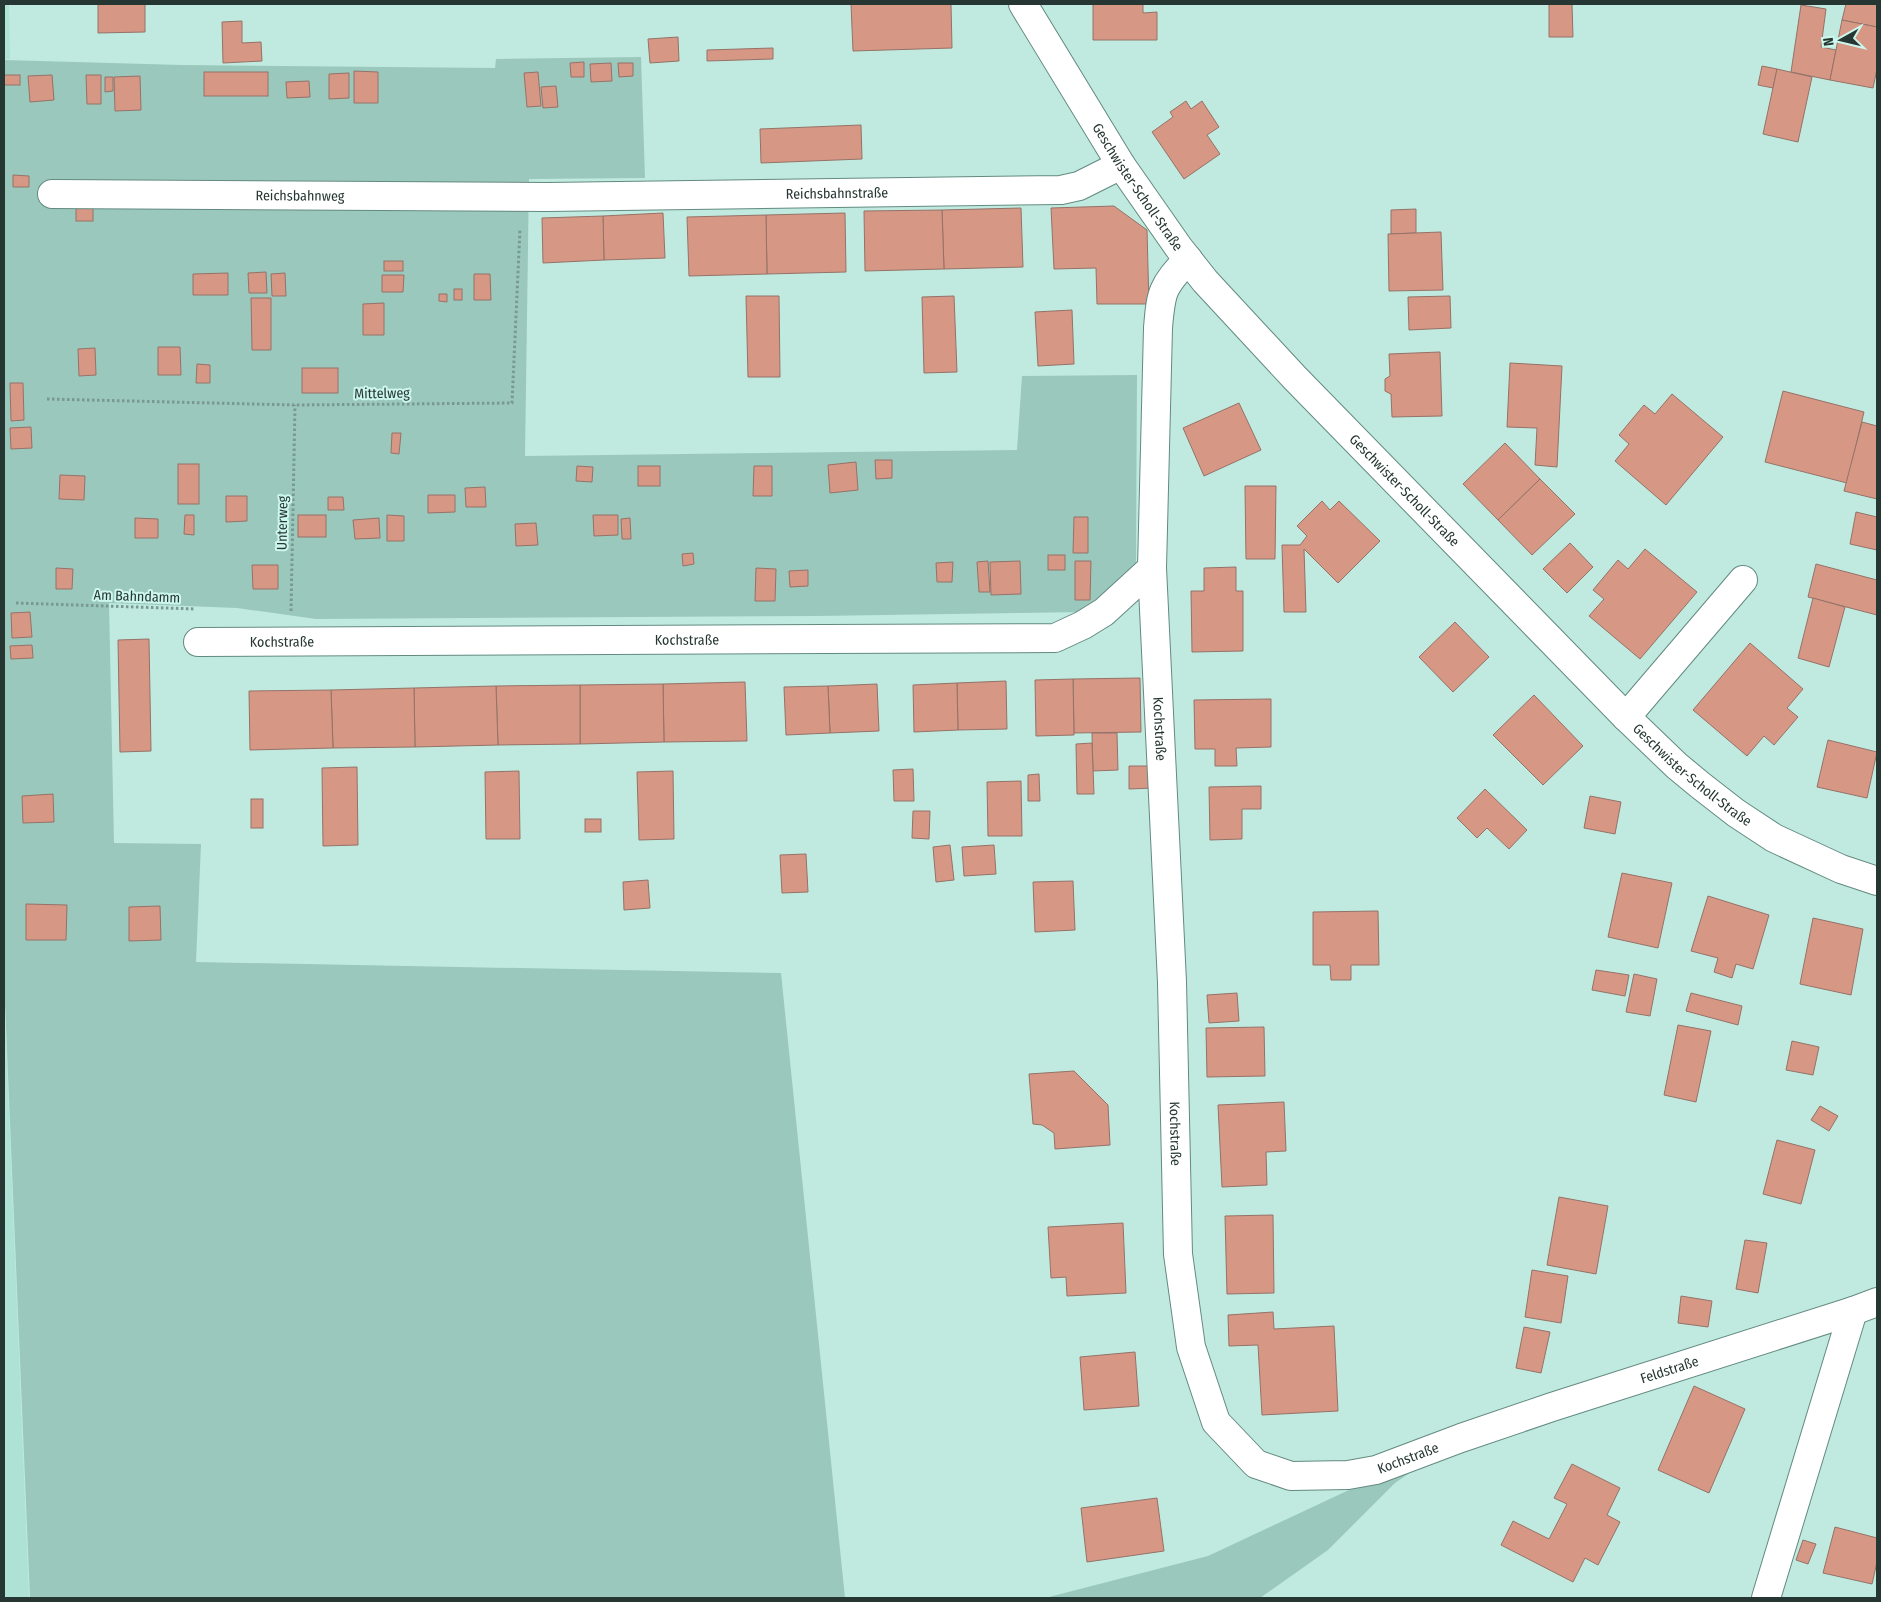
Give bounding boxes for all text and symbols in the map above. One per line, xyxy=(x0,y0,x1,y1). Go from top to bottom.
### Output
north arrow xyxy=(1816,15,1866,65)
text: N xyxy=(1820,36,1838,47)
street label: Geschwister-Scholl-Straße xyxy=(1089,120,1186,254)
street label: Reichsbahnstraße xyxy=(786,184,888,203)
street label: Reichsbahnweg xyxy=(255,187,345,205)
street label: Mittelweg xyxy=(354,385,410,402)
street label: Geschwister-Scholl-Straße xyxy=(1346,431,1463,550)
street label: Unterweg xyxy=(274,495,291,550)
street label: Am Bahndamm xyxy=(93,586,181,607)
street label: Kochstraße xyxy=(655,632,719,649)
street label: Kochstraße xyxy=(250,633,314,651)
street label: Kochstraße xyxy=(1149,696,1169,762)
street label: Geschwister-Scholl-Straße xyxy=(1629,720,1755,830)
street label: Kochstraße xyxy=(1166,1101,1184,1166)
street label: Feldstraße xyxy=(1638,1353,1701,1387)
street label: Kochstraße xyxy=(1375,1439,1441,1478)

